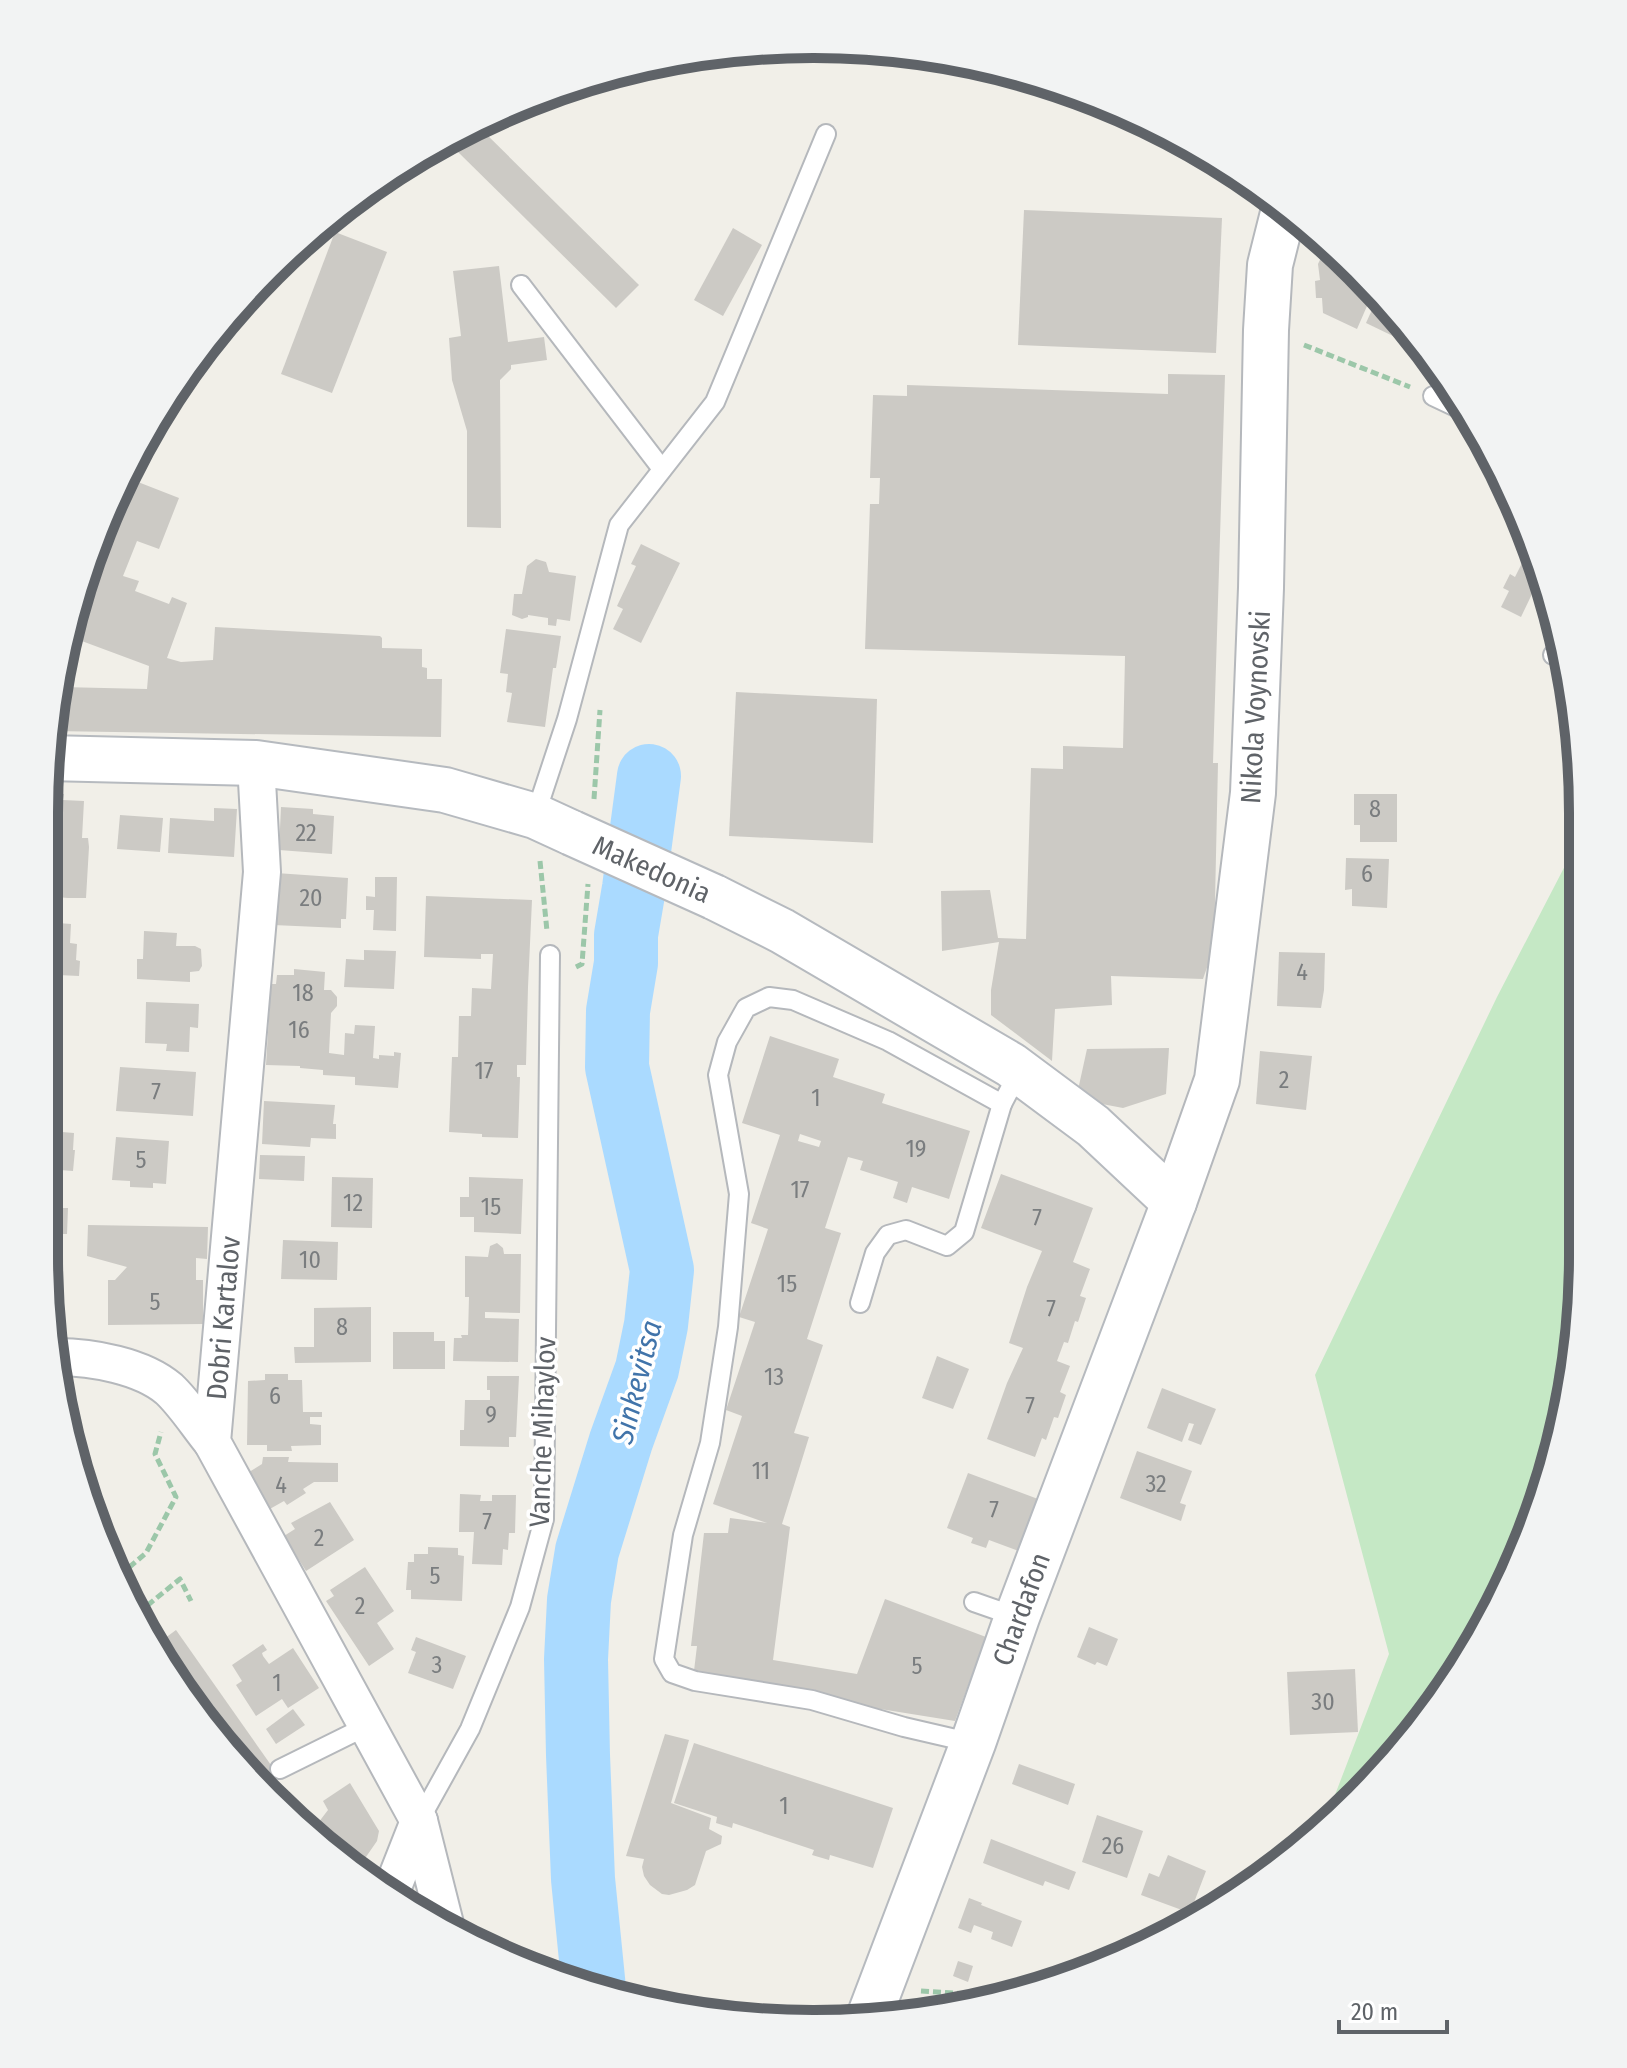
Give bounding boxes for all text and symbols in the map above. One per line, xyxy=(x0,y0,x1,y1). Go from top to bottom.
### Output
street label: Nikola Voynovski xyxy=(1234,610,1277,804)
house number: 8 xyxy=(1369,795,1381,823)
house number: 22 xyxy=(295,819,317,847)
street label: Makedonia xyxy=(588,829,716,910)
house number: 6 xyxy=(1361,860,1373,888)
house number: 20 xyxy=(299,884,323,912)
house number: 4 xyxy=(1296,958,1308,986)
house number: 18 xyxy=(292,979,314,1007)
house number: 16 xyxy=(288,1016,310,1044)
house number: 17 xyxy=(474,1057,494,1085)
house number: 2 xyxy=(1279,1066,1289,1094)
house number: 7 xyxy=(151,1078,161,1106)
house number: 1 xyxy=(811,1084,821,1112)
house number: 19 xyxy=(905,1135,927,1163)
house number: 5 xyxy=(135,1146,147,1174)
house number: 17 xyxy=(790,1176,810,1204)
house number: 12 xyxy=(343,1189,363,1217)
house number: 15 xyxy=(481,1193,501,1221)
house number: 7 xyxy=(1032,1204,1042,1232)
street label: Dobri Kartalov xyxy=(200,1234,247,1401)
house number: 10 xyxy=(299,1246,321,1274)
house number: 15 xyxy=(777,1270,797,1298)
house number: 5 xyxy=(149,1288,161,1316)
house number: 7 xyxy=(1046,1295,1056,1323)
house number: 8 xyxy=(336,1313,348,1341)
water label: Sinkevitsa xyxy=(604,1317,670,1448)
street label: Vanche Mihaylov xyxy=(523,1336,562,1528)
house number: 13 xyxy=(764,1363,784,1391)
house number: 6 xyxy=(269,1382,281,1410)
house number: 7 xyxy=(1025,1392,1035,1420)
house number: 9 xyxy=(485,1401,497,1429)
house number: 11 xyxy=(752,1457,770,1485)
house number: 32 xyxy=(1145,1470,1167,1498)
house number: 4 xyxy=(275,1471,287,1499)
house number: 7 xyxy=(989,1496,999,1524)
house number: 7 xyxy=(482,1508,492,1536)
house number: 2 xyxy=(314,1524,324,1552)
street label: Chardafon xyxy=(986,1548,1057,1670)
house number: 5 xyxy=(429,1562,441,1590)
house number: 2 xyxy=(355,1592,365,1620)
house number: 3 xyxy=(432,1651,442,1679)
house number: 5 xyxy=(911,1652,923,1680)
house number: 1 xyxy=(272,1669,282,1697)
house number: 30 xyxy=(1311,1688,1335,1716)
house number: 1 xyxy=(779,1792,789,1820)
house number: 26 xyxy=(1102,1832,1124,1860)
scale bar xyxy=(1339,1984,1447,2034)
text: 20 m xyxy=(1351,1998,1398,2026)

